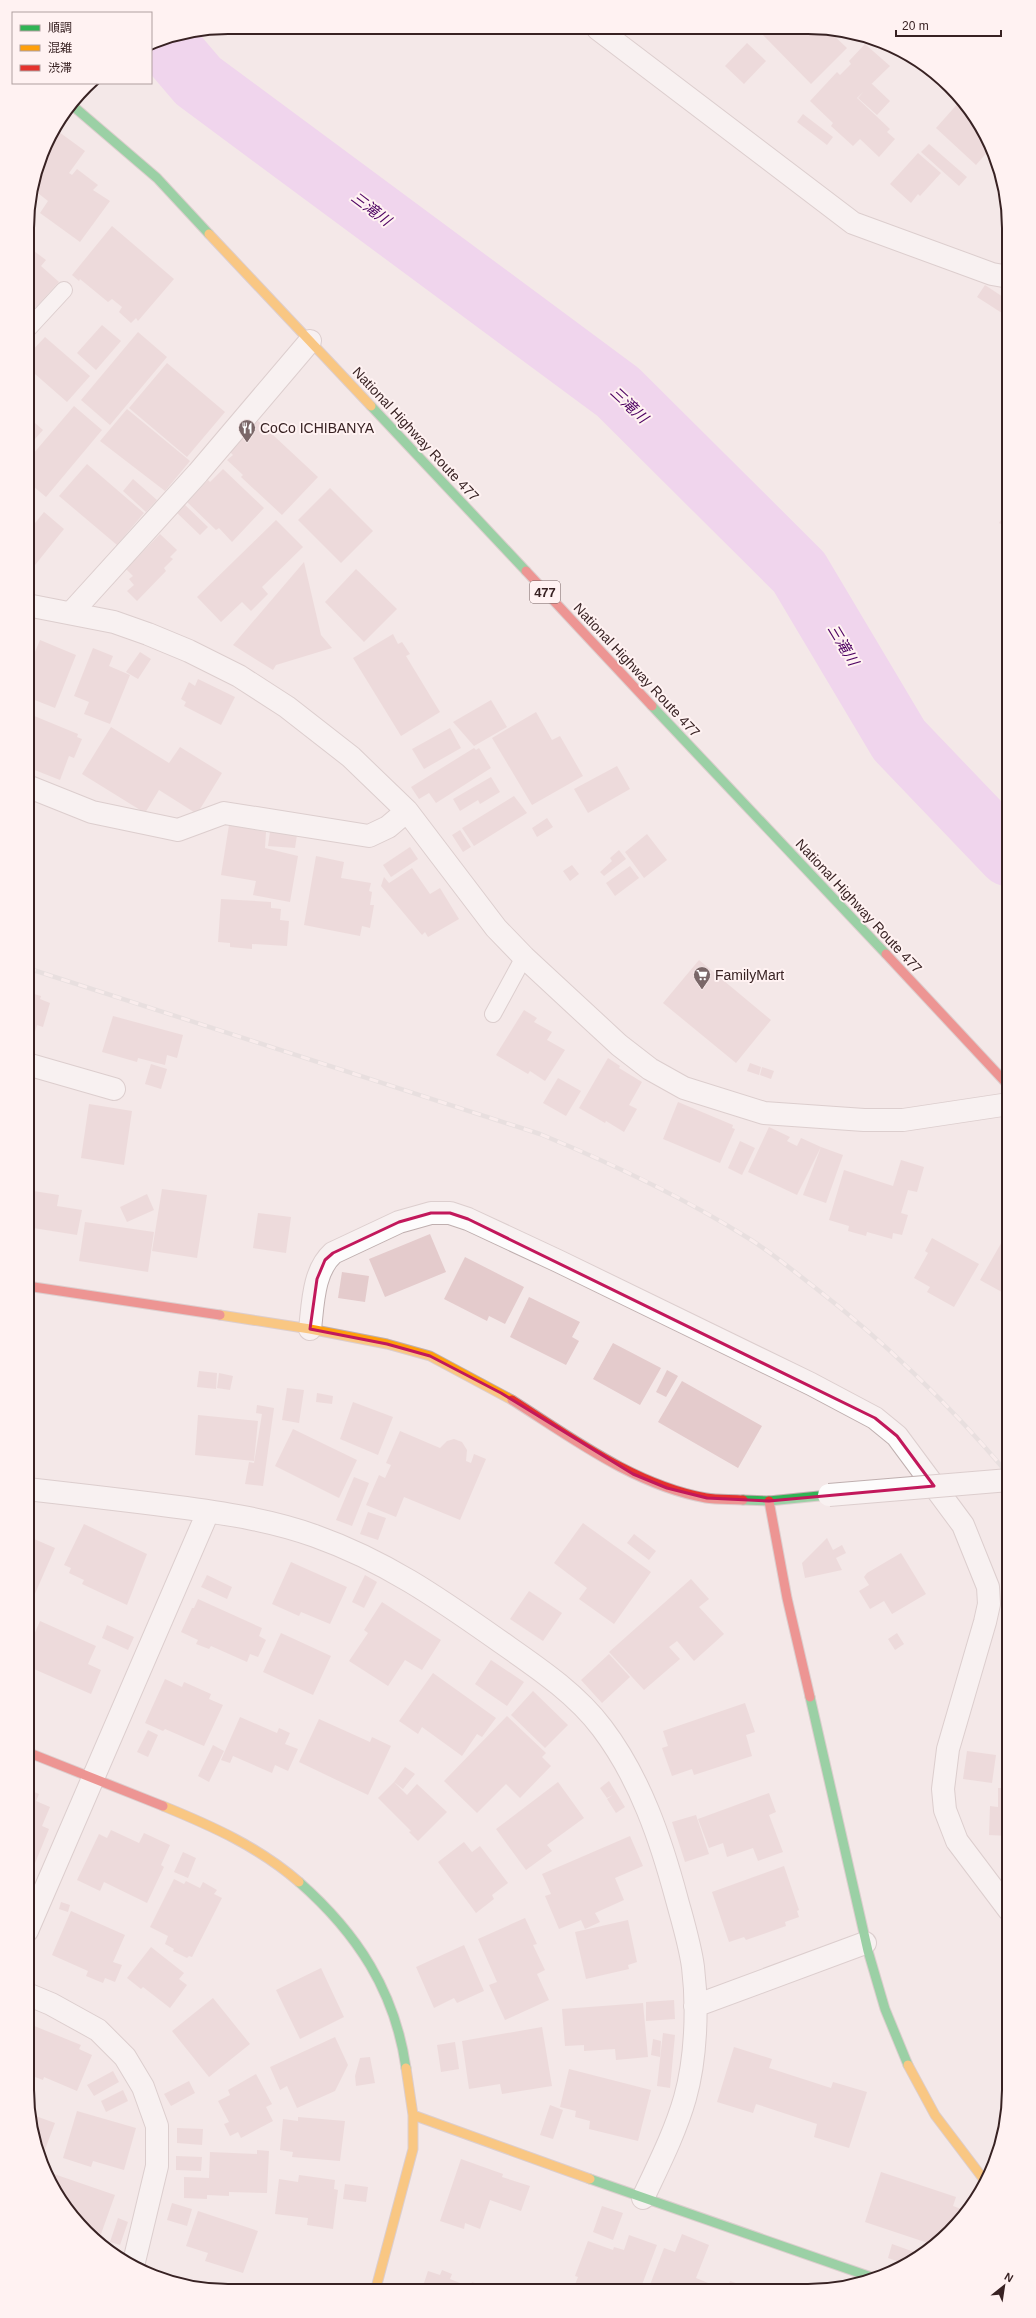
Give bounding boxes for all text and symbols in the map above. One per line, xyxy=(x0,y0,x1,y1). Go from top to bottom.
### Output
legend xyxy=(12,12,152,84)
scale bar xyxy=(896,12,1001,38)
text: 20 m xyxy=(902,19,929,33)
text: 順調 xyxy=(48,21,72,35)
text: 混雑 xyxy=(48,41,72,55)
text: 渋滞 xyxy=(48,61,72,75)
water label: 三滝川 xyxy=(348,188,396,230)
street label: National Highway Route 477 xyxy=(350,364,482,504)
water label: 三滝川 xyxy=(607,383,653,428)
restaurant icon: CoCo ICHIBANYA xyxy=(237,418,257,443)
place label: CoCo ICHIBANYA xyxy=(260,420,375,436)
road number: 477 xyxy=(530,581,560,603)
street label: National Highway Route 477 xyxy=(571,600,703,740)
water label: 三滝川 xyxy=(825,621,863,670)
street label: National Highway Route 477 xyxy=(793,836,925,976)
supermarket icon: FamilyMart xyxy=(692,965,712,990)
place label: FamilyMart xyxy=(715,967,784,983)
north arrow xyxy=(984,2266,1024,2306)
text: N xyxy=(1003,2270,1015,2285)

